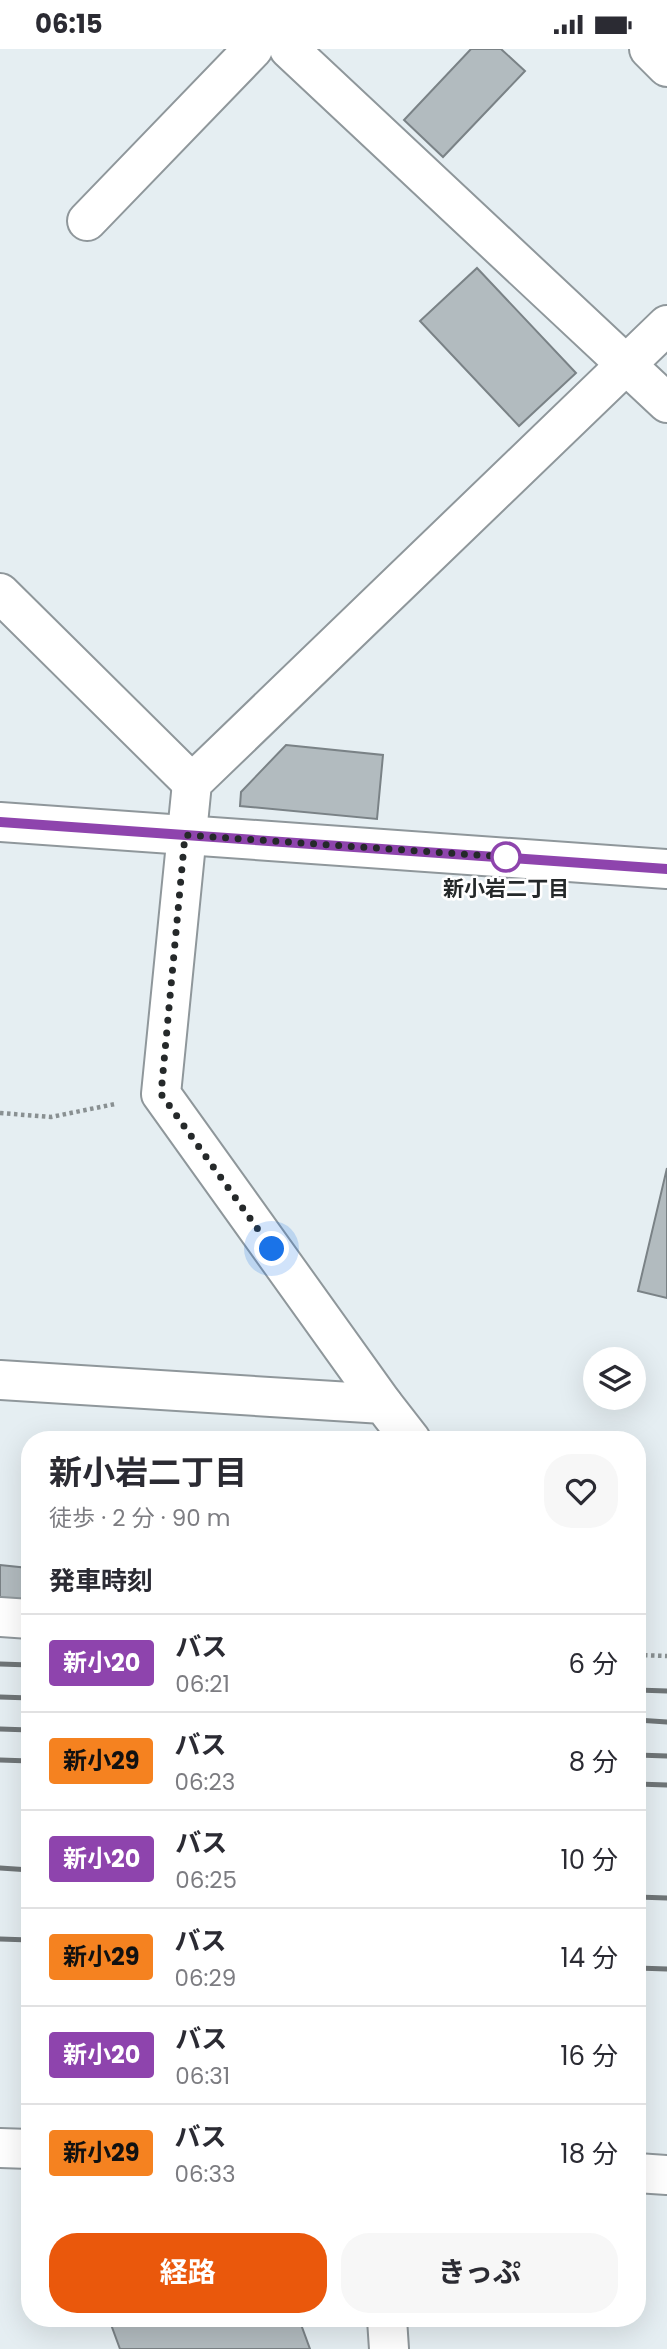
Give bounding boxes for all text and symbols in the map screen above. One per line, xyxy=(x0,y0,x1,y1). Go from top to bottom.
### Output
text: 06:15 xyxy=(35,6,103,42)
marker: 新小岩二丁目 xyxy=(491,842,521,872)
place label: 新小岩二丁目 xyxy=(443,874,569,903)
your location xyxy=(254,1231,289,1266)
map controls xyxy=(583,1347,646,1410)
button: layers xyxy=(583,1347,646,1410)
text: 新小岩二丁目 xyxy=(49,1449,247,1496)
button: heart xyxy=(544,1454,618,1528)
text: 徒歩 · 2 分 · 90 m xyxy=(49,1502,230,1534)
text: 発車時刻 xyxy=(49,1563,153,1599)
text: バス xyxy=(175,1629,227,1665)
text: 新小20 xyxy=(63,1646,140,1679)
text: 6 分 xyxy=(569,1646,618,1682)
text: 06:21 xyxy=(175,1668,230,1700)
text: バス xyxy=(174,1727,226,1763)
text: 新小29 xyxy=(63,1744,139,1777)
text: 8 分 xyxy=(569,1744,618,1780)
text: 06:23 xyxy=(174,1766,235,1798)
text: バス xyxy=(175,1825,227,1861)
text: 新小20 xyxy=(63,1842,140,1875)
text: 10 分 xyxy=(560,1842,618,1878)
text: 06:25 xyxy=(175,1864,237,1896)
text: バス xyxy=(174,1923,226,1959)
text: 新小29 xyxy=(63,1940,139,1973)
text: 14 分 xyxy=(560,1940,618,1976)
text: 06:29 xyxy=(174,1962,236,1994)
text: バス xyxy=(175,2021,227,2057)
text: 新小20 xyxy=(63,2038,140,2071)
text: 16 分 xyxy=(560,2038,618,2074)
text: 06:31 xyxy=(175,2060,230,2092)
text: バス xyxy=(174,2119,226,2155)
text: 新小29 xyxy=(63,2136,139,2169)
text: 18 分 xyxy=(560,2136,618,2172)
text: 06:33 xyxy=(174,2158,236,2190)
button: 経路 xyxy=(49,2233,327,2313)
button: きっぷ xyxy=(341,2233,618,2313)

